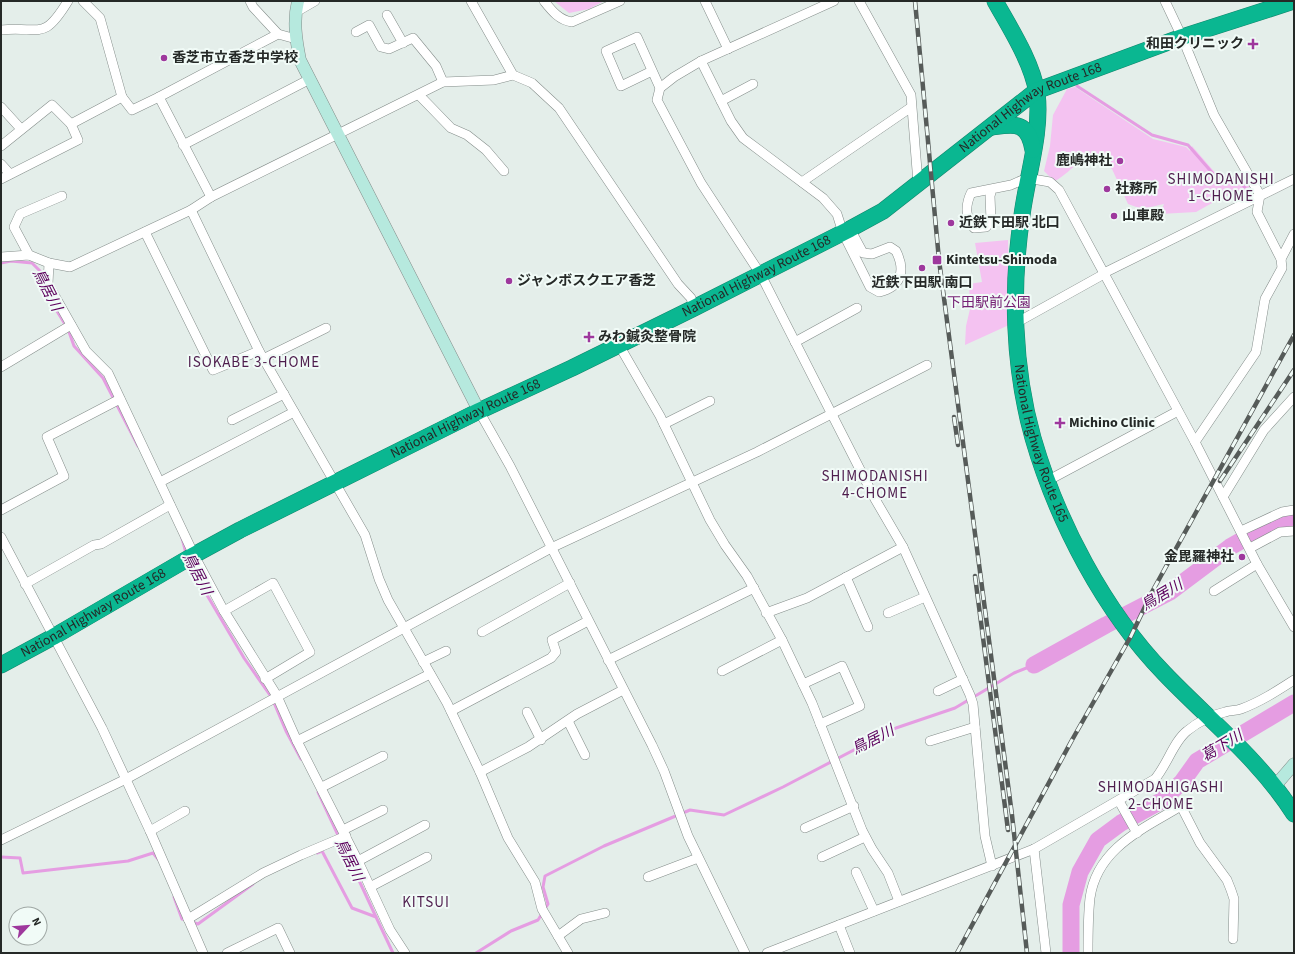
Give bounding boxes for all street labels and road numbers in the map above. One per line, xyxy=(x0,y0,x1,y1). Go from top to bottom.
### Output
street label: National Highway Route 168 xyxy=(955,57,1105,158)
street label: National Highway Route 168 xyxy=(679,230,835,322)
street label: National Highway Route 165 xyxy=(1009,363,1073,526)
street label: National Highway Route 168 xyxy=(387,374,544,464)
street label: National Highway Route 168 xyxy=(17,563,170,663)

